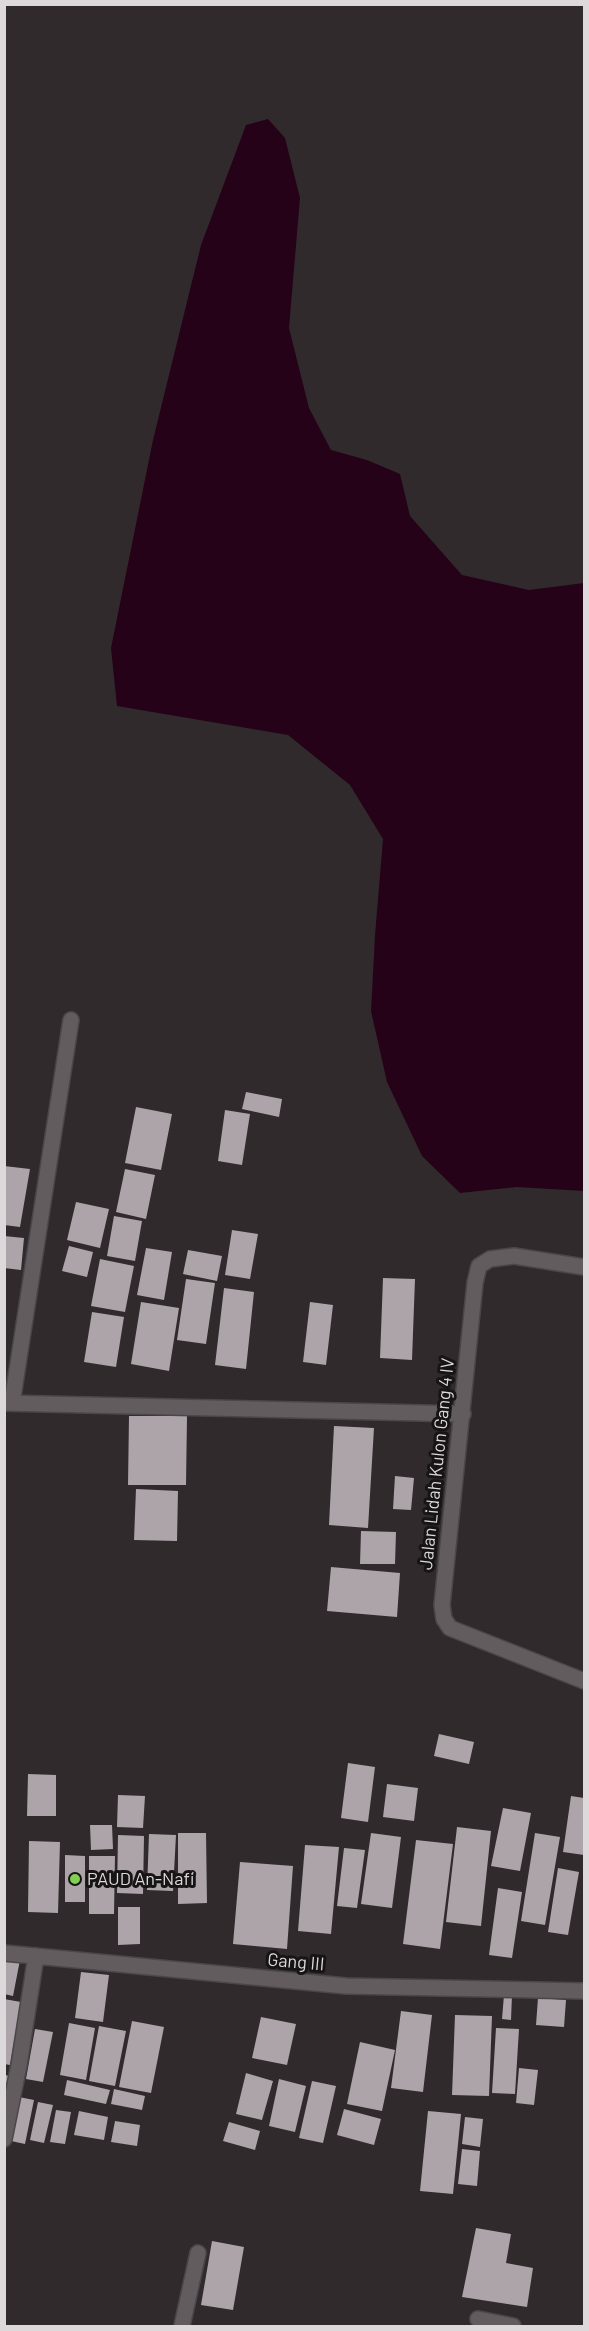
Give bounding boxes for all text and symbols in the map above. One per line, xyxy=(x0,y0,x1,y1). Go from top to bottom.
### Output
street label: Jalan Lidah Kulon Gang 4 IV xyxy=(415,1357,459,1571)
place label: PAUD An-Nafi xyxy=(87,1868,194,1890)
marker: PAUD An-Nafi xyxy=(68,1872,82,1886)
street label: Gang III xyxy=(267,1949,325,1975)

